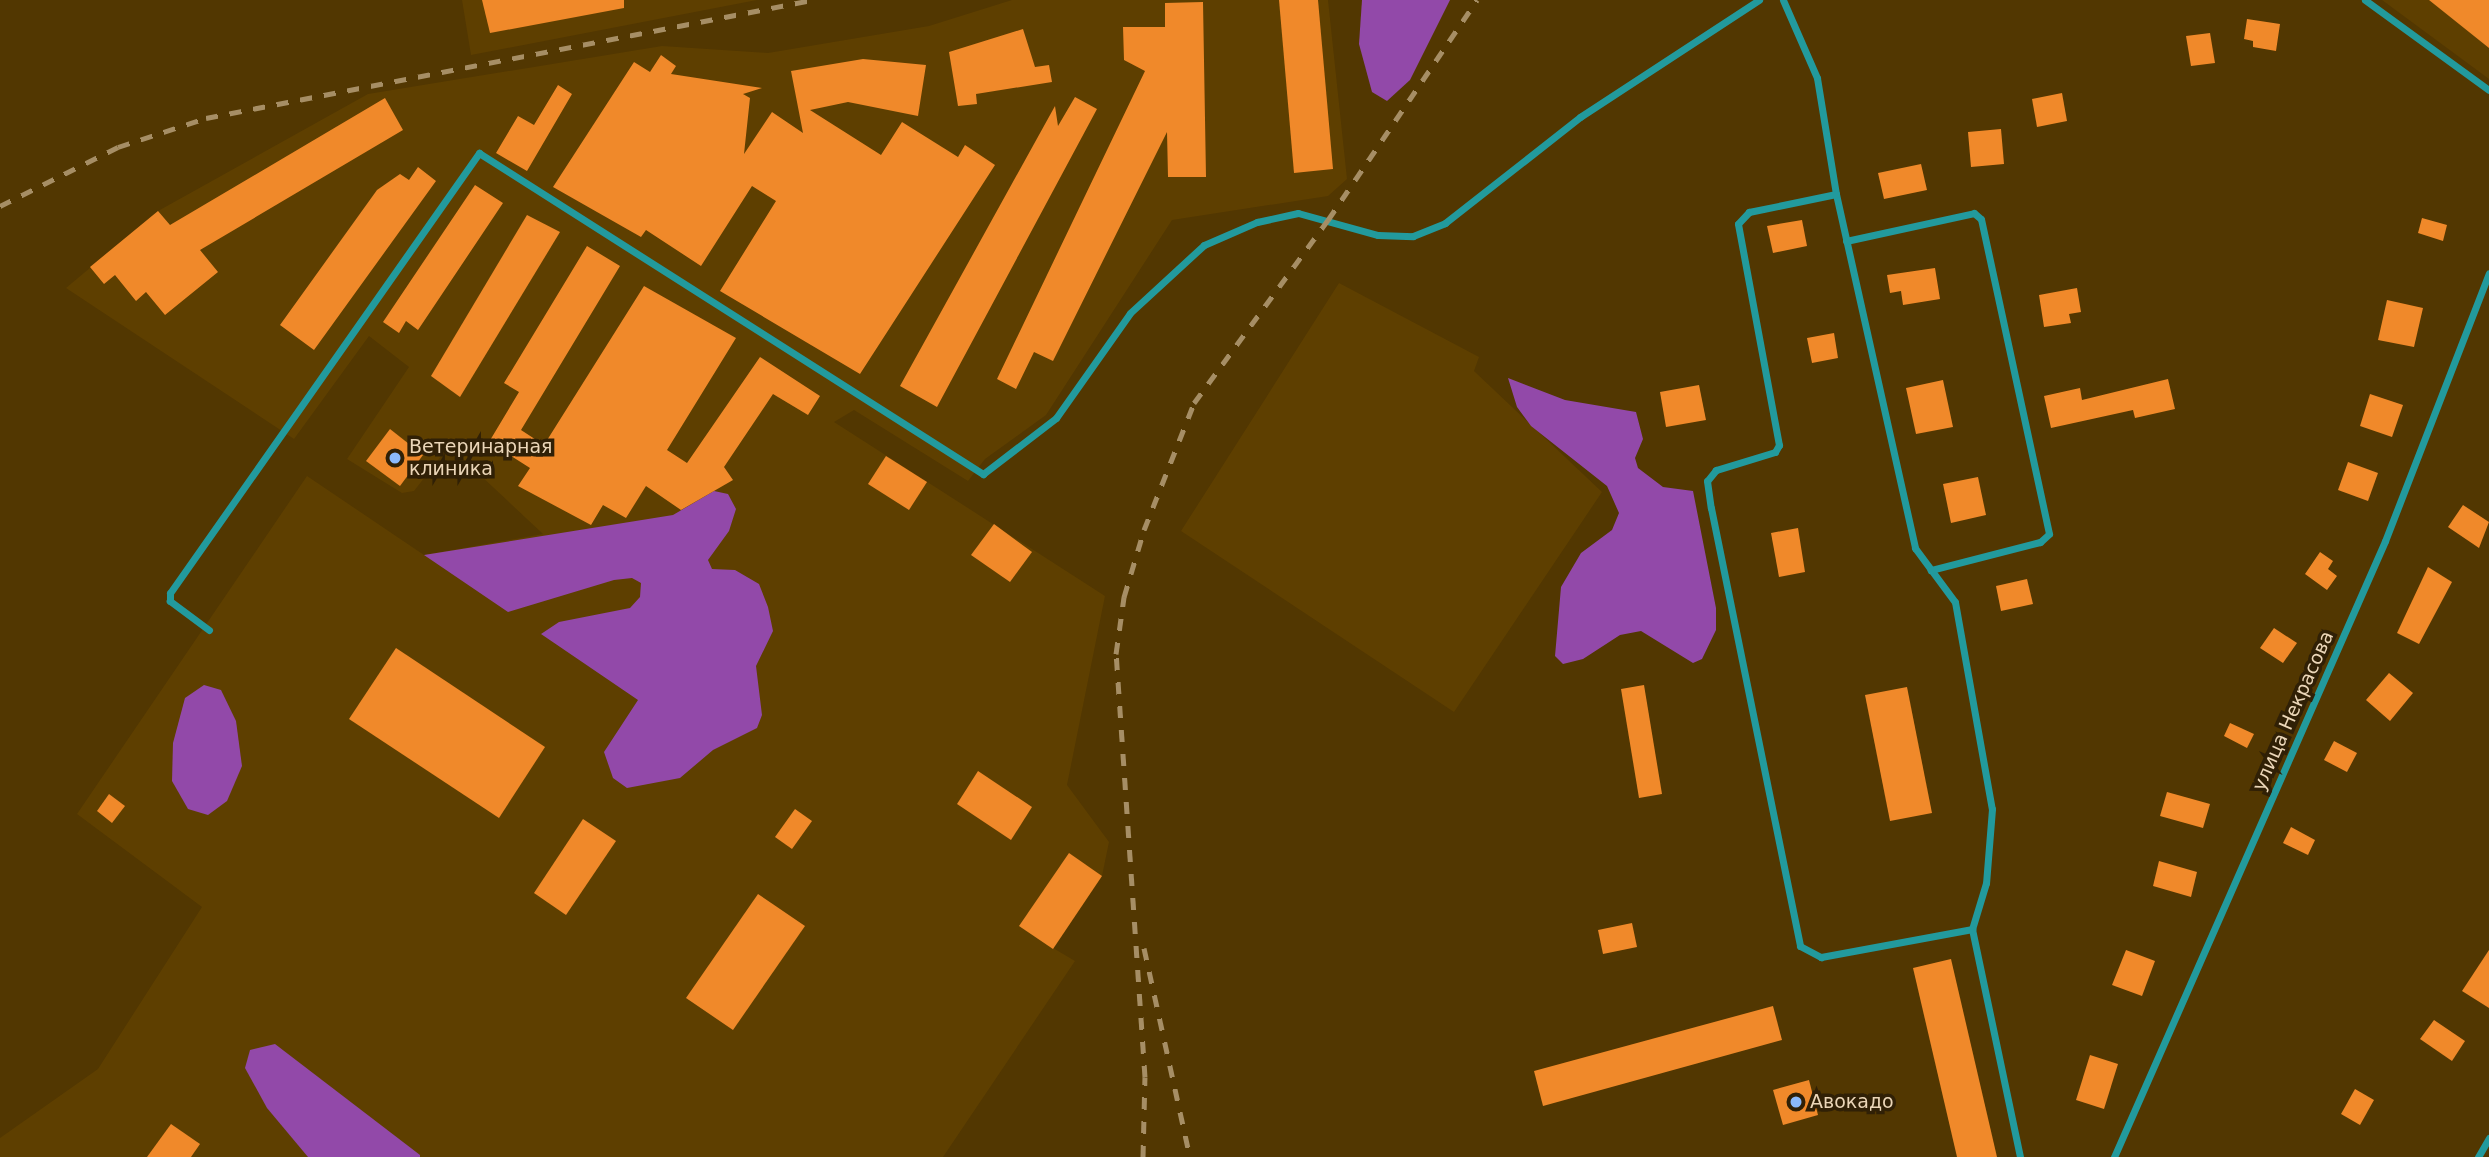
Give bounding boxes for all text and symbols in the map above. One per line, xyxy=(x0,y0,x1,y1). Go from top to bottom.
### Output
place label: Ветеринарная клиника xyxy=(409,436,553,480)
marker: Ветеринарная клиника xyxy=(387,450,403,466)
street label: улица Некрасова xyxy=(2248,628,2338,794)
place label: Авокадо xyxy=(1810,1091,1894,1113)
marker: Авокадо xyxy=(1788,1094,1804,1110)

